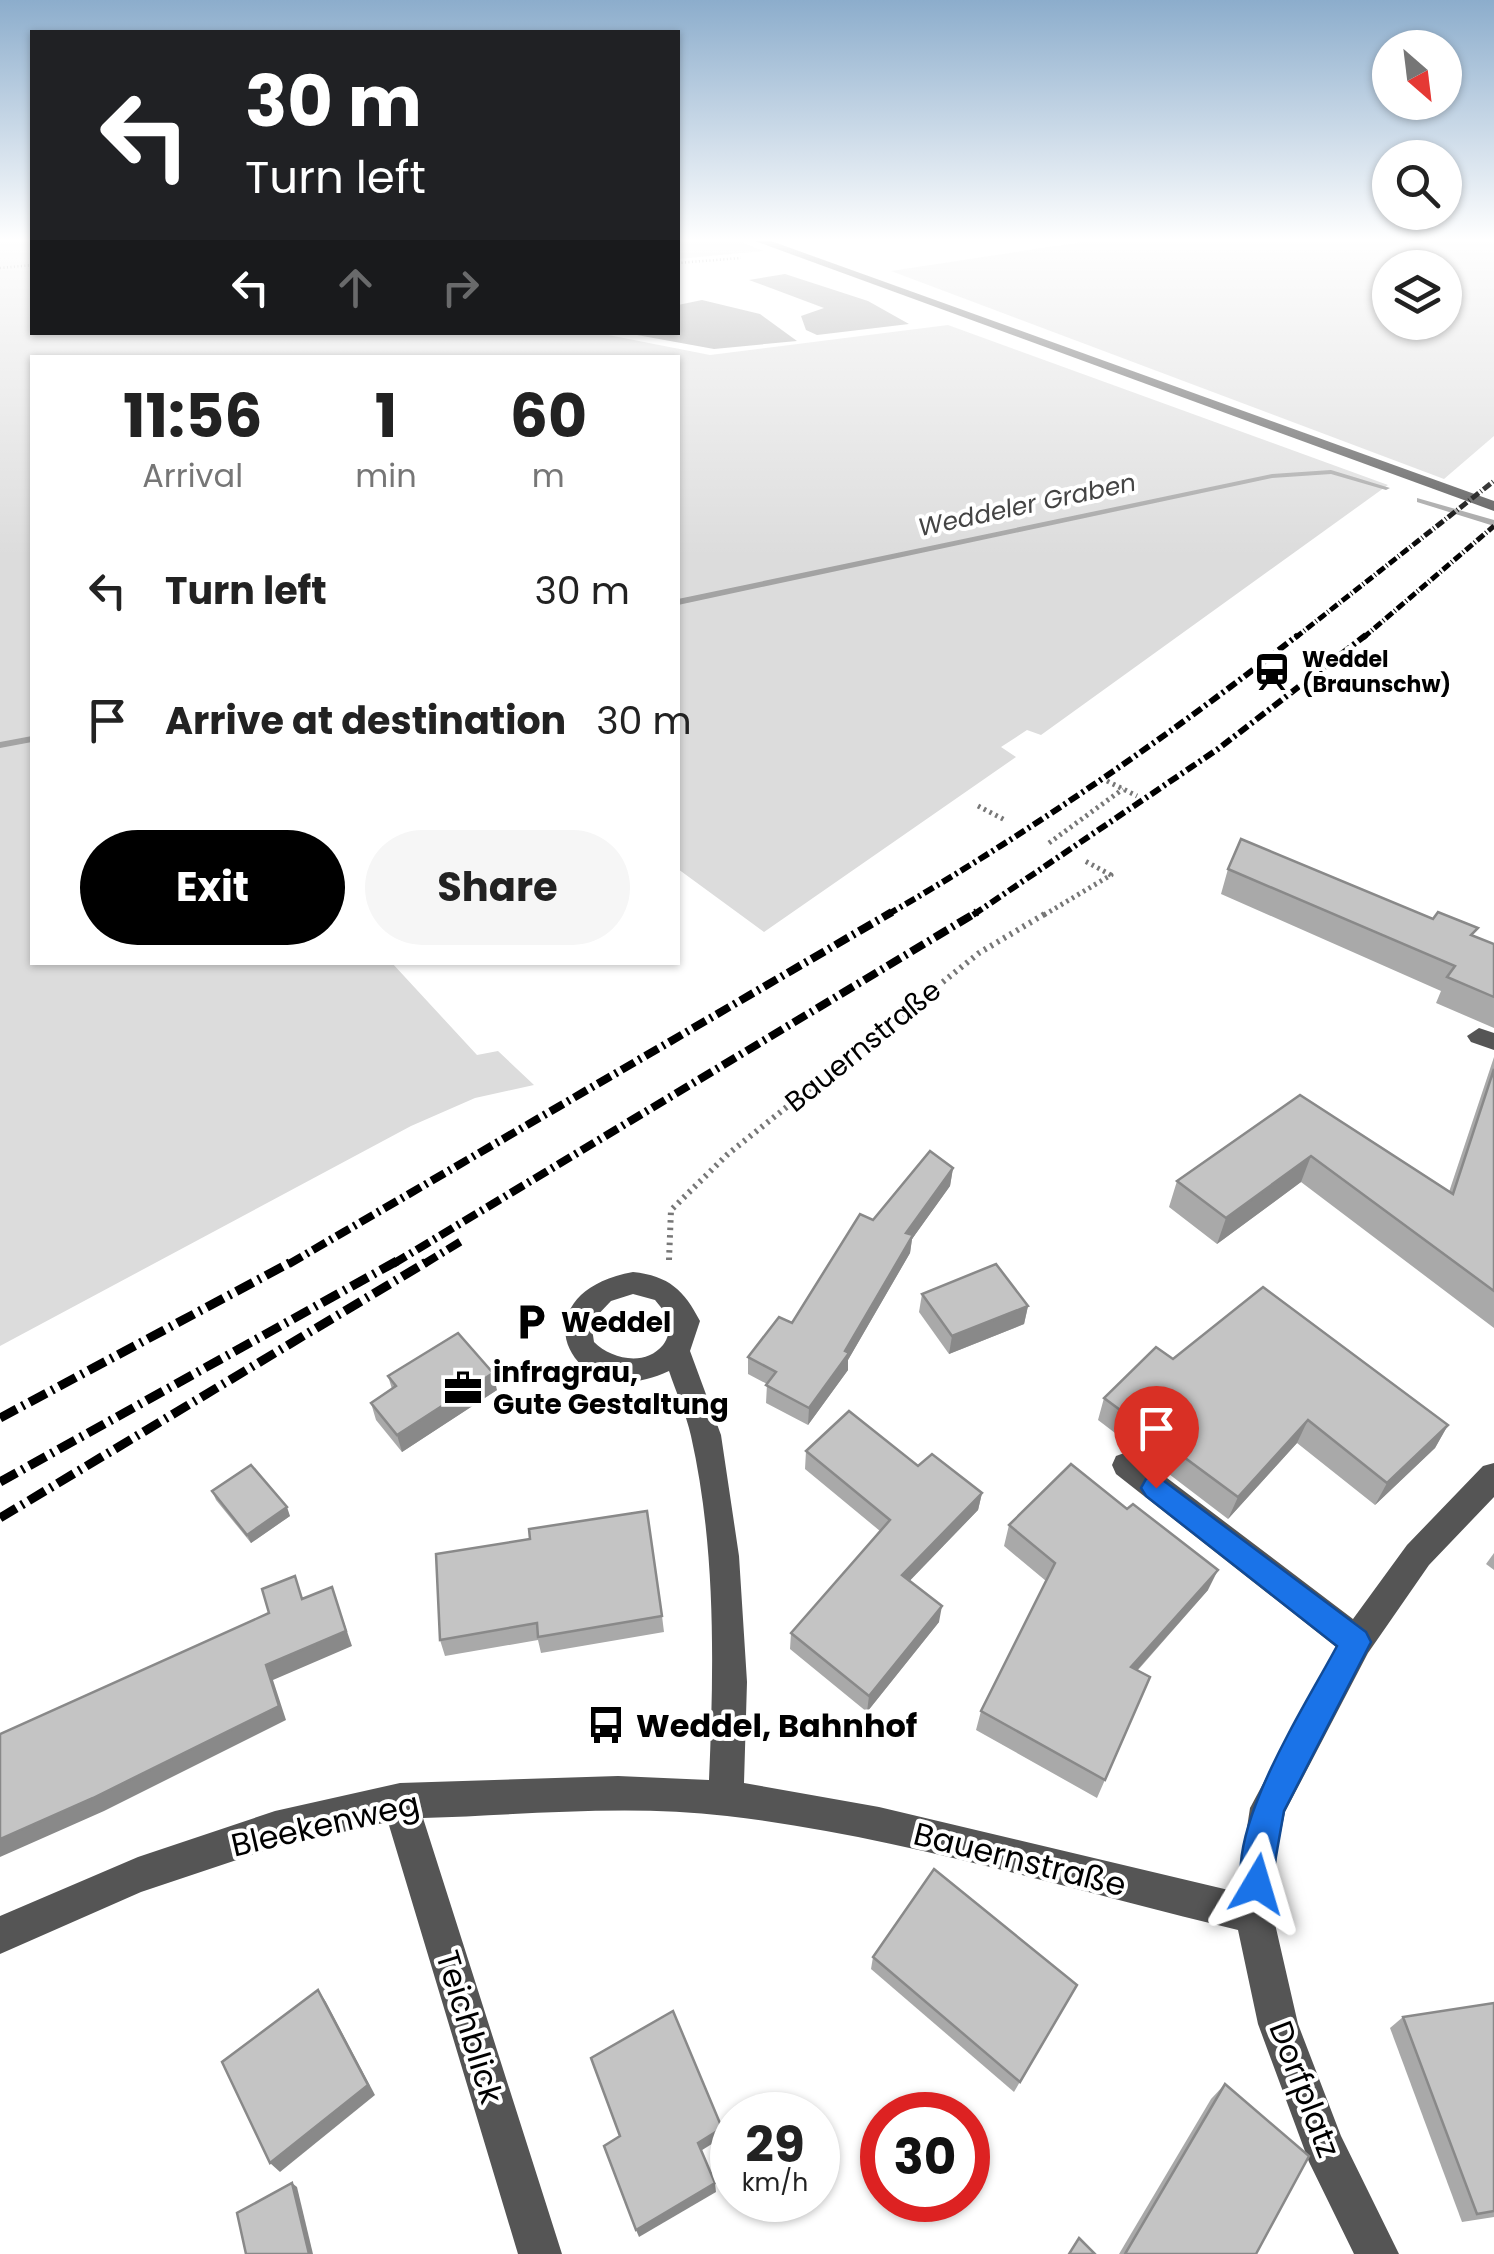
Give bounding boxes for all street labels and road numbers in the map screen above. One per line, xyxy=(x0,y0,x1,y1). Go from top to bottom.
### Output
street label: Bauernstraße xyxy=(777,971,949,1121)
street label: Bleekenweg xyxy=(227,1781,423,1867)
street label: Bauernstraße xyxy=(909,1811,1131,1907)
street label: Teichblick xyxy=(425,1945,515,2110)
street label: Dorfplatz xyxy=(1258,2014,1352,2164)

